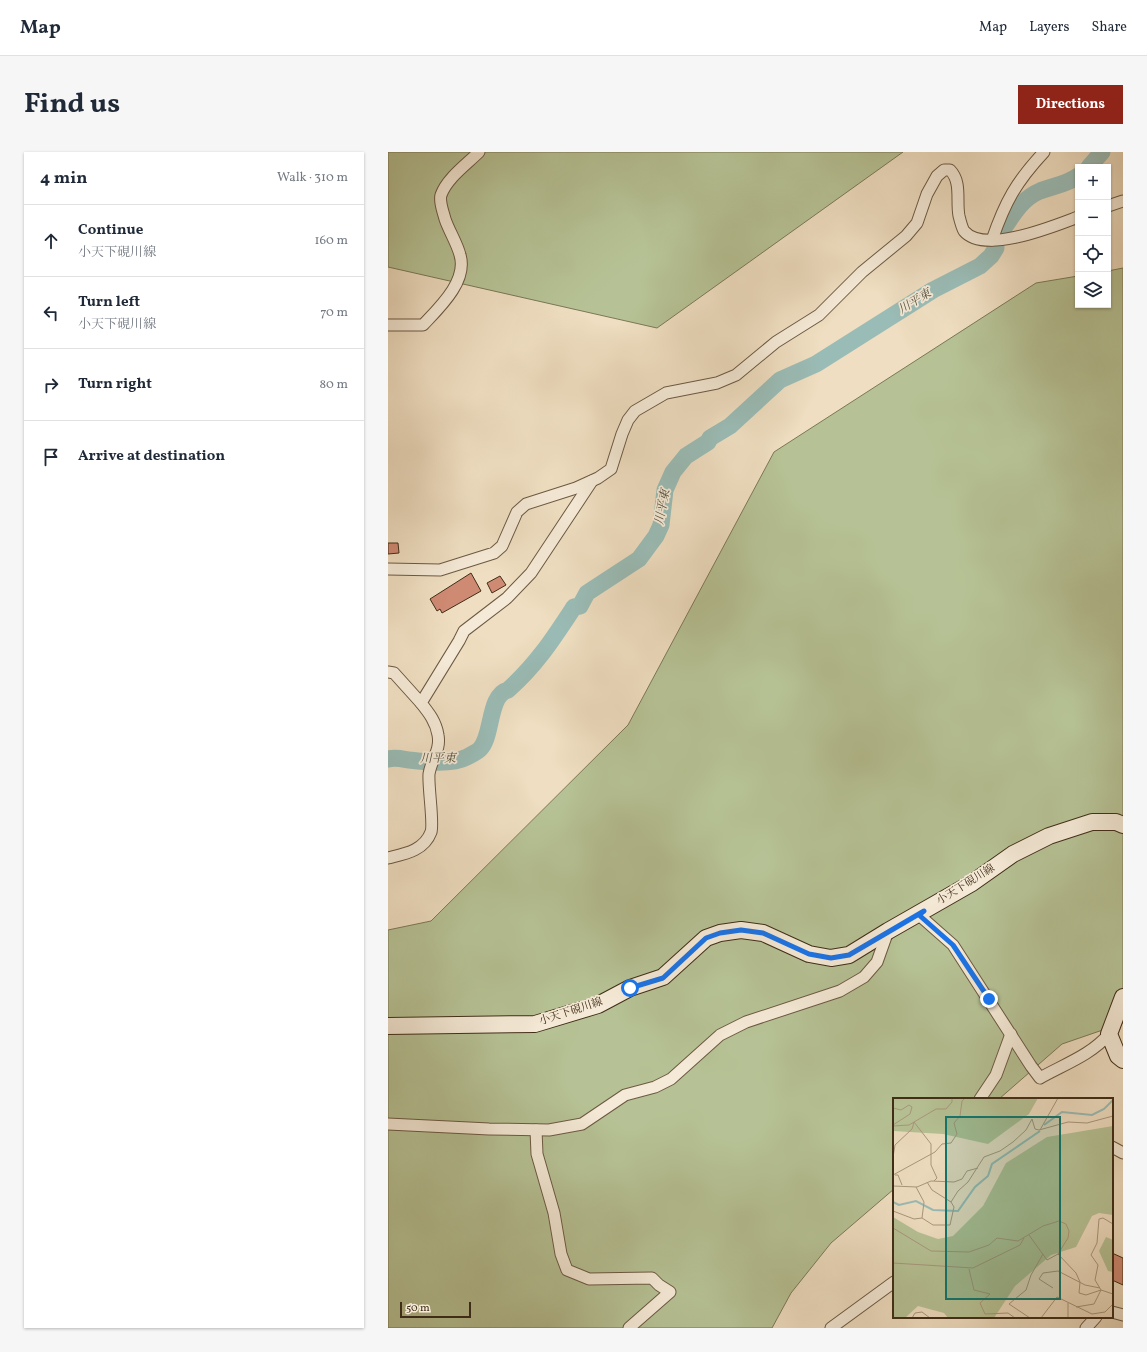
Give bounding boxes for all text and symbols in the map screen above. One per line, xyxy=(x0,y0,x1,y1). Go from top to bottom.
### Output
text: Map xyxy=(20,15,61,41)
text: Map xyxy=(979,18,1007,37)
text: Layers xyxy=(1029,18,1069,37)
text: Share xyxy=(1091,18,1127,37)
text: Find us xyxy=(24,85,120,124)
button: Directions xyxy=(1018,85,1123,124)
map controls xyxy=(1075,164,1111,308)
button: + xyxy=(1075,164,1111,200)
text: 4 min xyxy=(40,167,87,190)
text: Walk · 310 m xyxy=(277,169,348,187)
button: − xyxy=(1075,200,1111,236)
text: Continue xyxy=(78,220,143,241)
icon: ahead xyxy=(40,230,62,252)
text: 160 m xyxy=(314,232,348,250)
button: locate xyxy=(1075,236,1111,272)
text: 小天下硯川線 xyxy=(78,244,156,262)
button: layers xyxy=(1075,272,1111,308)
water label: 川平東 xyxy=(895,285,936,318)
text: Turn left xyxy=(78,292,140,313)
icon: left xyxy=(40,302,62,324)
text: 70 m xyxy=(320,304,348,322)
text: 小天下硯川線 xyxy=(78,316,156,334)
icon: right xyxy=(40,374,62,396)
text: Turn right xyxy=(78,374,152,395)
text: 80 m xyxy=(319,376,348,394)
icon: arrive xyxy=(40,446,62,468)
text: Arrive at destination xyxy=(78,446,225,467)
water label: 川平東 xyxy=(652,486,675,526)
water label: 川平東 xyxy=(420,751,458,767)
street label: 小天下硯川線 xyxy=(934,861,998,909)
route start xyxy=(621,979,639,997)
route end xyxy=(980,990,998,1008)
street label: 小天下硯川線 xyxy=(537,995,605,1029)
inset map xyxy=(893,1098,1113,1318)
scale bar xyxy=(400,1300,471,1319)
text: 50 m xyxy=(406,1301,430,1316)

